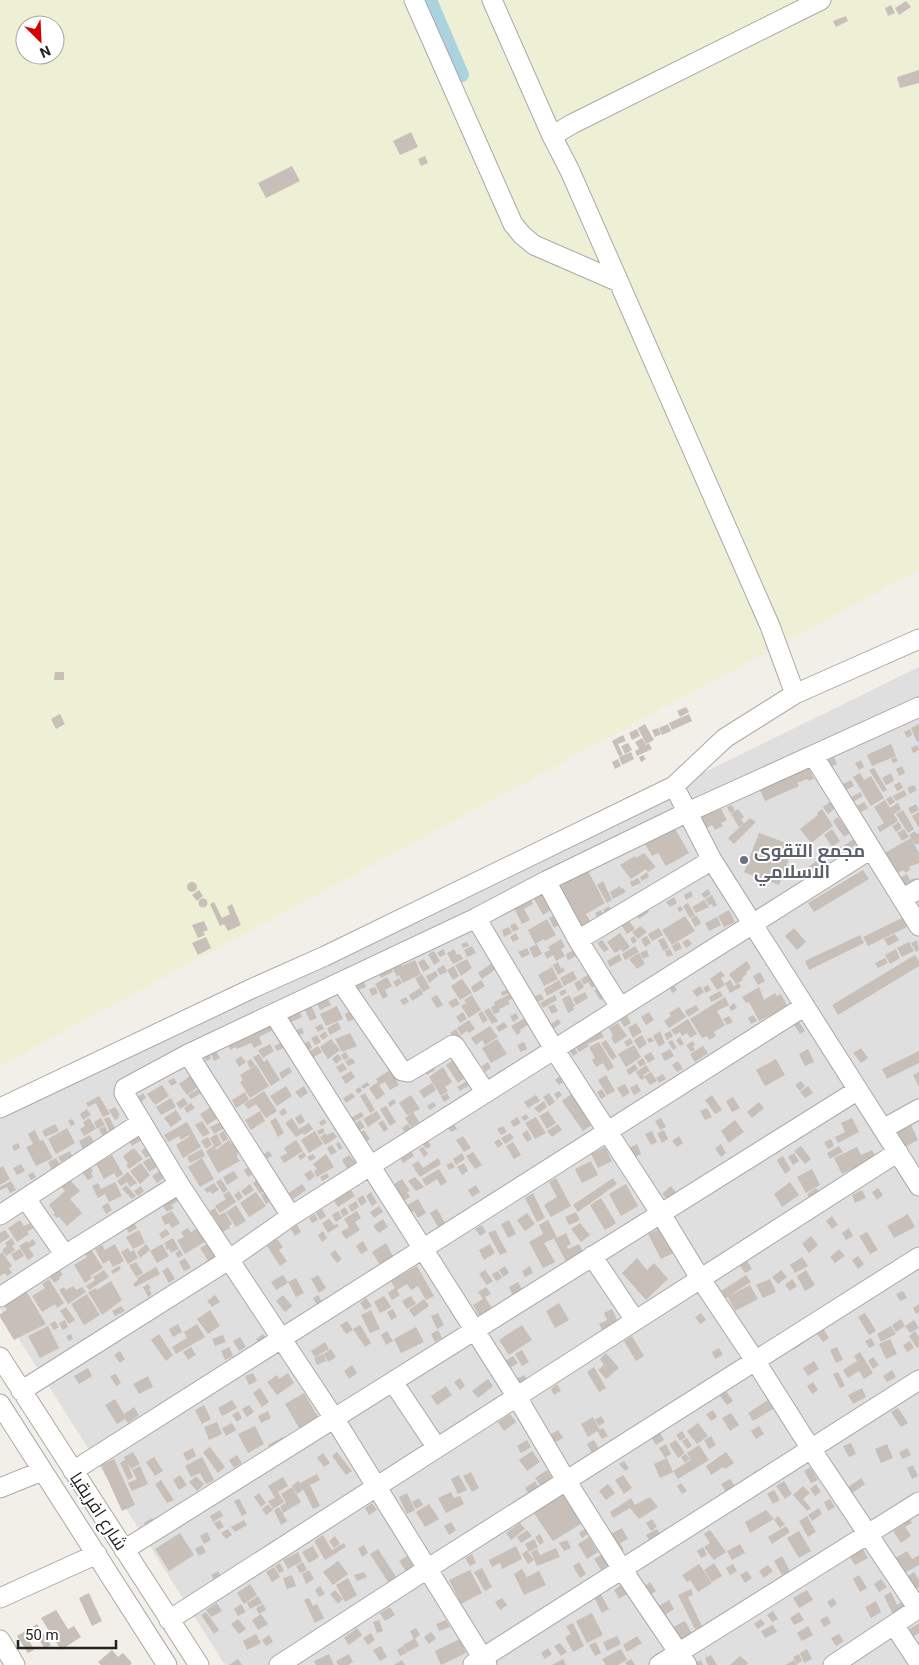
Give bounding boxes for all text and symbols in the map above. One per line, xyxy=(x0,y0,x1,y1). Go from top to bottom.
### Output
north arrow xyxy=(15,15,65,65)
text: N xyxy=(38,43,53,61)
place label: مجمع التقوى الاسلامي xyxy=(754,840,865,887)
marker: مجمع التقوى الاسلامي xyxy=(738,854,750,866)
street label: شارع افريقيا xyxy=(64,1468,132,1555)
scale bar xyxy=(18,1618,115,1650)
text: 50 m xyxy=(25,1626,59,1644)

